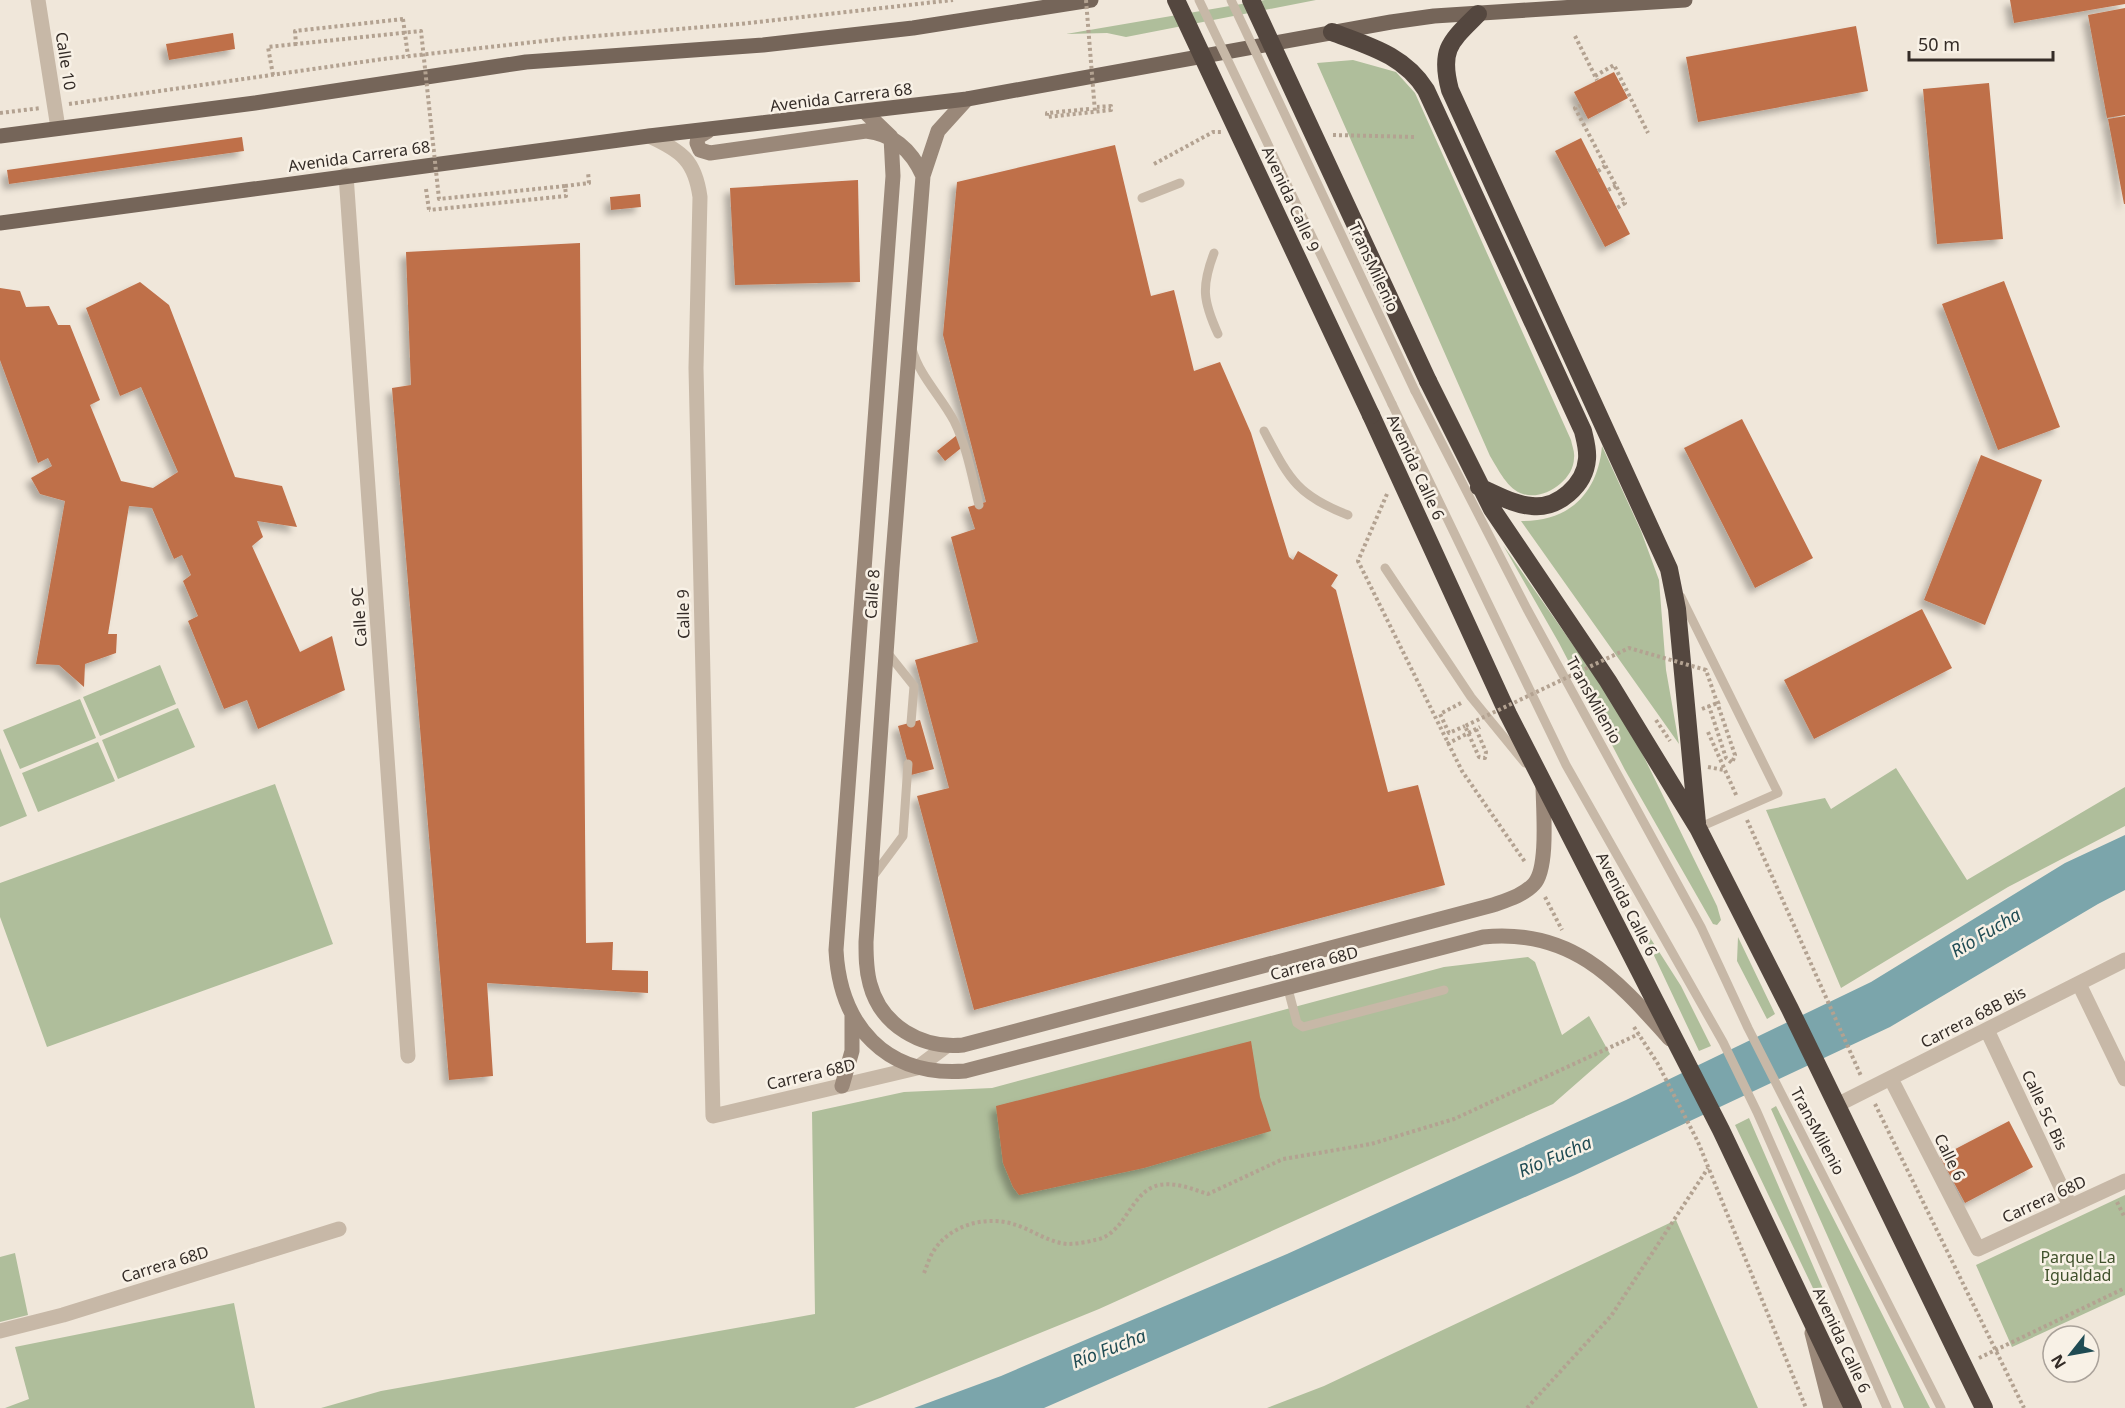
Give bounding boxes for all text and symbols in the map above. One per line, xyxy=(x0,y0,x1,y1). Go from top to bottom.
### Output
scale bar xyxy=(1909,24,2053,62)
street label: Calle 10 xyxy=(51,30,81,92)
text: 50 m xyxy=(1918,32,1960,56)
street label: Avenida Carrera 68 xyxy=(769,77,913,117)
street label: Avenida Carrera 68 xyxy=(287,135,431,177)
street label: Avenida Calle 9 xyxy=(1257,143,1325,255)
street label: TransMilenio xyxy=(1344,219,1404,315)
street label: Avenida Calle 6 xyxy=(1382,411,1450,523)
street label: Calle 8 xyxy=(859,568,885,620)
street label: Calle 9C xyxy=(346,586,372,648)
street label: Calle 9 xyxy=(672,589,694,639)
street label: TransMilenio xyxy=(1561,653,1627,747)
street label: Avenida Calle 6 xyxy=(1591,848,1663,960)
water label: Río Fucha xyxy=(1946,902,2025,962)
street label: Carrera 68D xyxy=(1267,941,1361,985)
street label: Carrera 68B Bis xyxy=(1917,981,2029,1053)
street label: Carrera 68D xyxy=(764,1053,858,1095)
street label: Calle 5C Bis xyxy=(2017,1066,2073,1154)
street label: TransMilenio xyxy=(1786,1083,1850,1179)
water label: Río Fucha xyxy=(1514,1130,1595,1182)
street label: Calle 6 xyxy=(1929,1130,1971,1184)
street label: Carrera 68D xyxy=(1998,1170,2090,1228)
street label: Carrera 68D xyxy=(119,1240,211,1288)
park label: Parque La Igualdad xyxy=(2040,1246,2116,1286)
street label: Avenida Calle 6 xyxy=(1808,1284,1876,1396)
water label: Río Fucha xyxy=(1068,1323,1149,1373)
north arrow xyxy=(2041,1324,2101,1384)
text: N xyxy=(2045,1350,2071,1373)

